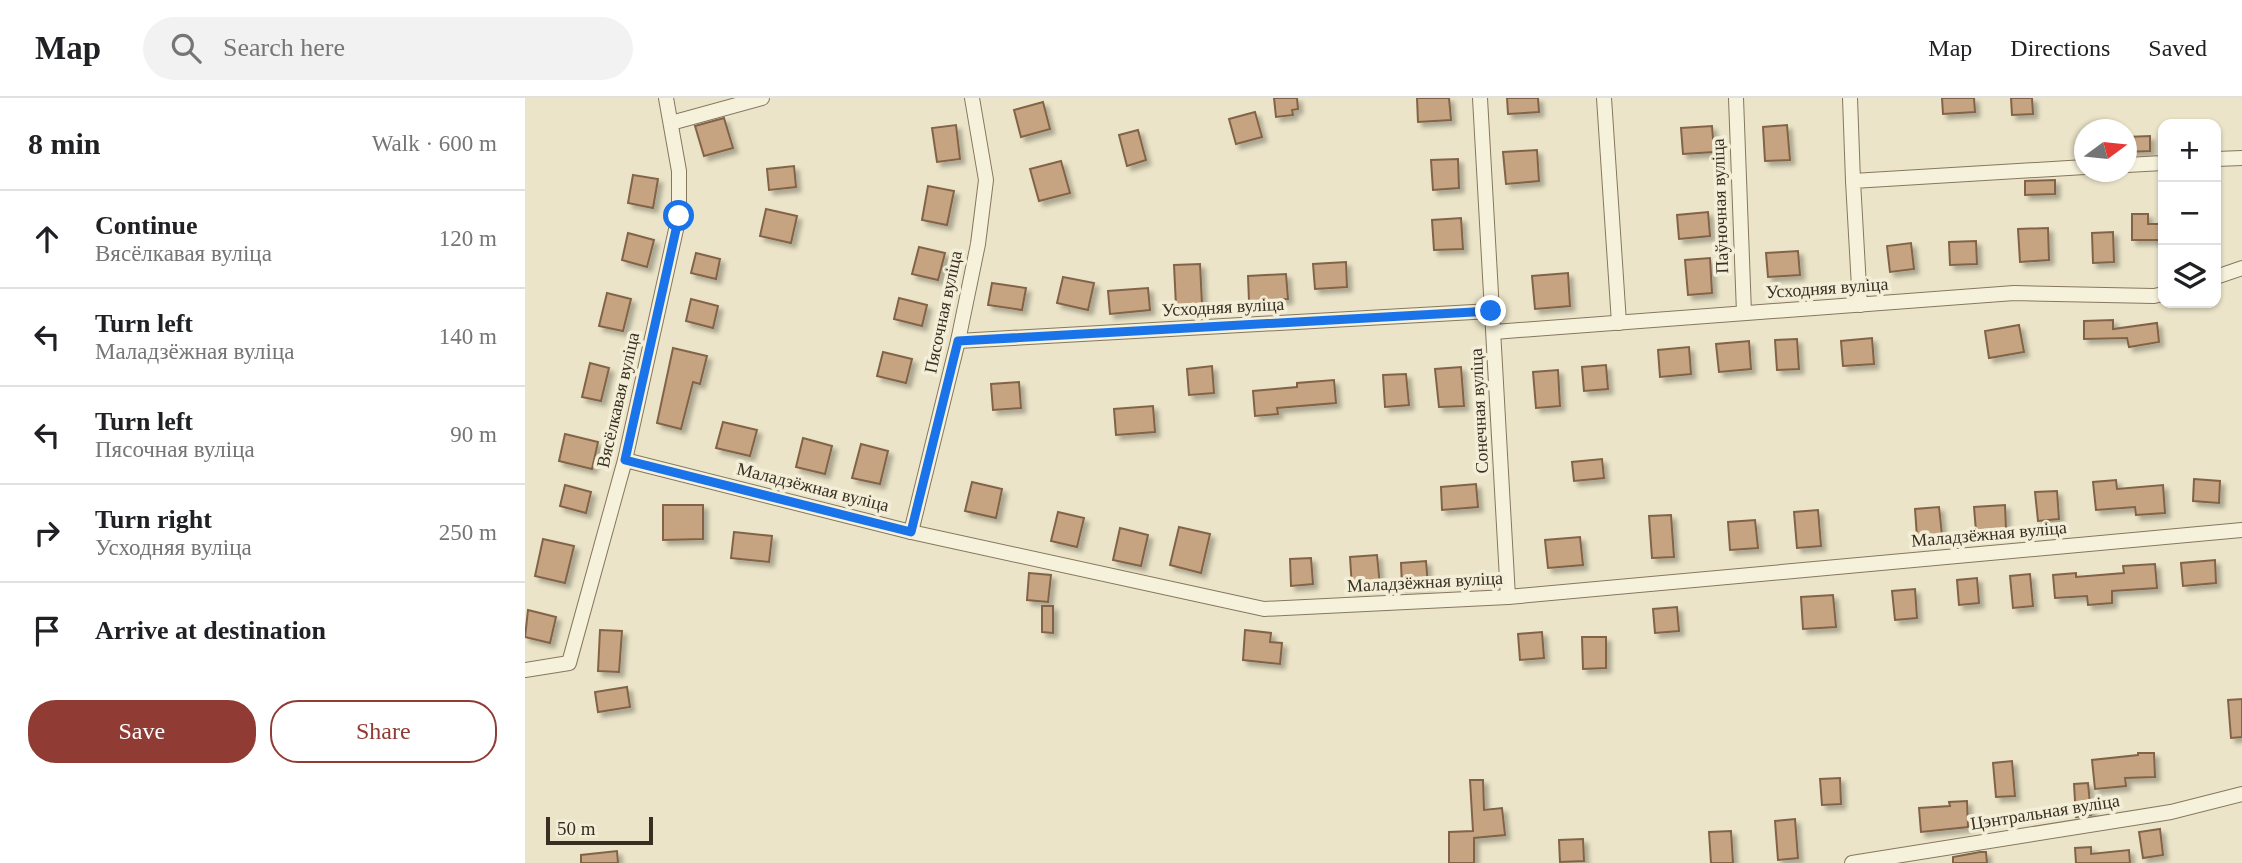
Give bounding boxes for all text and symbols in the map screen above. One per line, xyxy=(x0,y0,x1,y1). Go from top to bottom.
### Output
search box xyxy=(143,17,633,80)
icon: search xyxy=(167,29,205,67)
text: Map xyxy=(35,30,101,66)
text: Search here xyxy=(223,33,345,62)
text: Map xyxy=(1928,35,1972,61)
text: Directions xyxy=(2010,35,2110,61)
text: Saved xyxy=(2148,35,2207,61)
north arrow xyxy=(2074,119,2137,182)
map controls xyxy=(2158,119,2221,308)
button: + xyxy=(2158,119,2221,182)
text: 8 min xyxy=(28,127,101,160)
text: Walk · 600 m xyxy=(372,131,497,156)
street label: Паўночная вуліца xyxy=(1708,138,1732,274)
button: − xyxy=(2158,182,2221,245)
route start xyxy=(663,200,694,231)
text: Continue xyxy=(95,211,198,240)
icon: ahead xyxy=(28,220,66,258)
text: 120 m xyxy=(439,226,497,251)
text: Вясёлкавая вуліца xyxy=(95,241,272,266)
button: layers xyxy=(2158,245,2221,308)
street label: Пясочная вуліца xyxy=(920,249,966,375)
street label: Усходняя вуліца xyxy=(1765,274,1889,302)
street label: Усходняя вуліца xyxy=(1161,294,1285,320)
route end xyxy=(1475,295,1506,326)
text: Turn left xyxy=(95,309,193,338)
icon: left xyxy=(28,318,66,356)
text: 140 m xyxy=(439,324,497,349)
street label: Вясёлкавая вуліца xyxy=(593,330,643,470)
text: Маладзёжная вуліца xyxy=(95,339,295,364)
street label: Сонечная вуліца xyxy=(1466,348,1492,474)
text: Turn left xyxy=(95,407,193,436)
icon: left xyxy=(28,416,66,454)
text: 90 m xyxy=(450,422,497,447)
text: Пясочная вуліца xyxy=(95,437,255,462)
street label: Маладзёжная вуліца xyxy=(735,458,891,516)
text: Turn right xyxy=(95,505,212,534)
icon: right xyxy=(28,514,66,552)
street label: Маладзёжная вуліца xyxy=(1910,517,2068,551)
text: 250 m xyxy=(439,520,497,545)
text: Усходняя вуліца xyxy=(95,535,252,560)
street label: Маладзёжная вуліца xyxy=(1347,568,1503,596)
icon: arrive xyxy=(28,612,66,650)
text: Arrive at destination xyxy=(95,616,326,645)
button: Save xyxy=(28,700,256,763)
button: Share xyxy=(270,700,497,763)
street label: Цэнтральная вуліца xyxy=(1969,790,2121,834)
scale bar xyxy=(546,814,653,846)
text: 50 m xyxy=(557,818,596,839)

